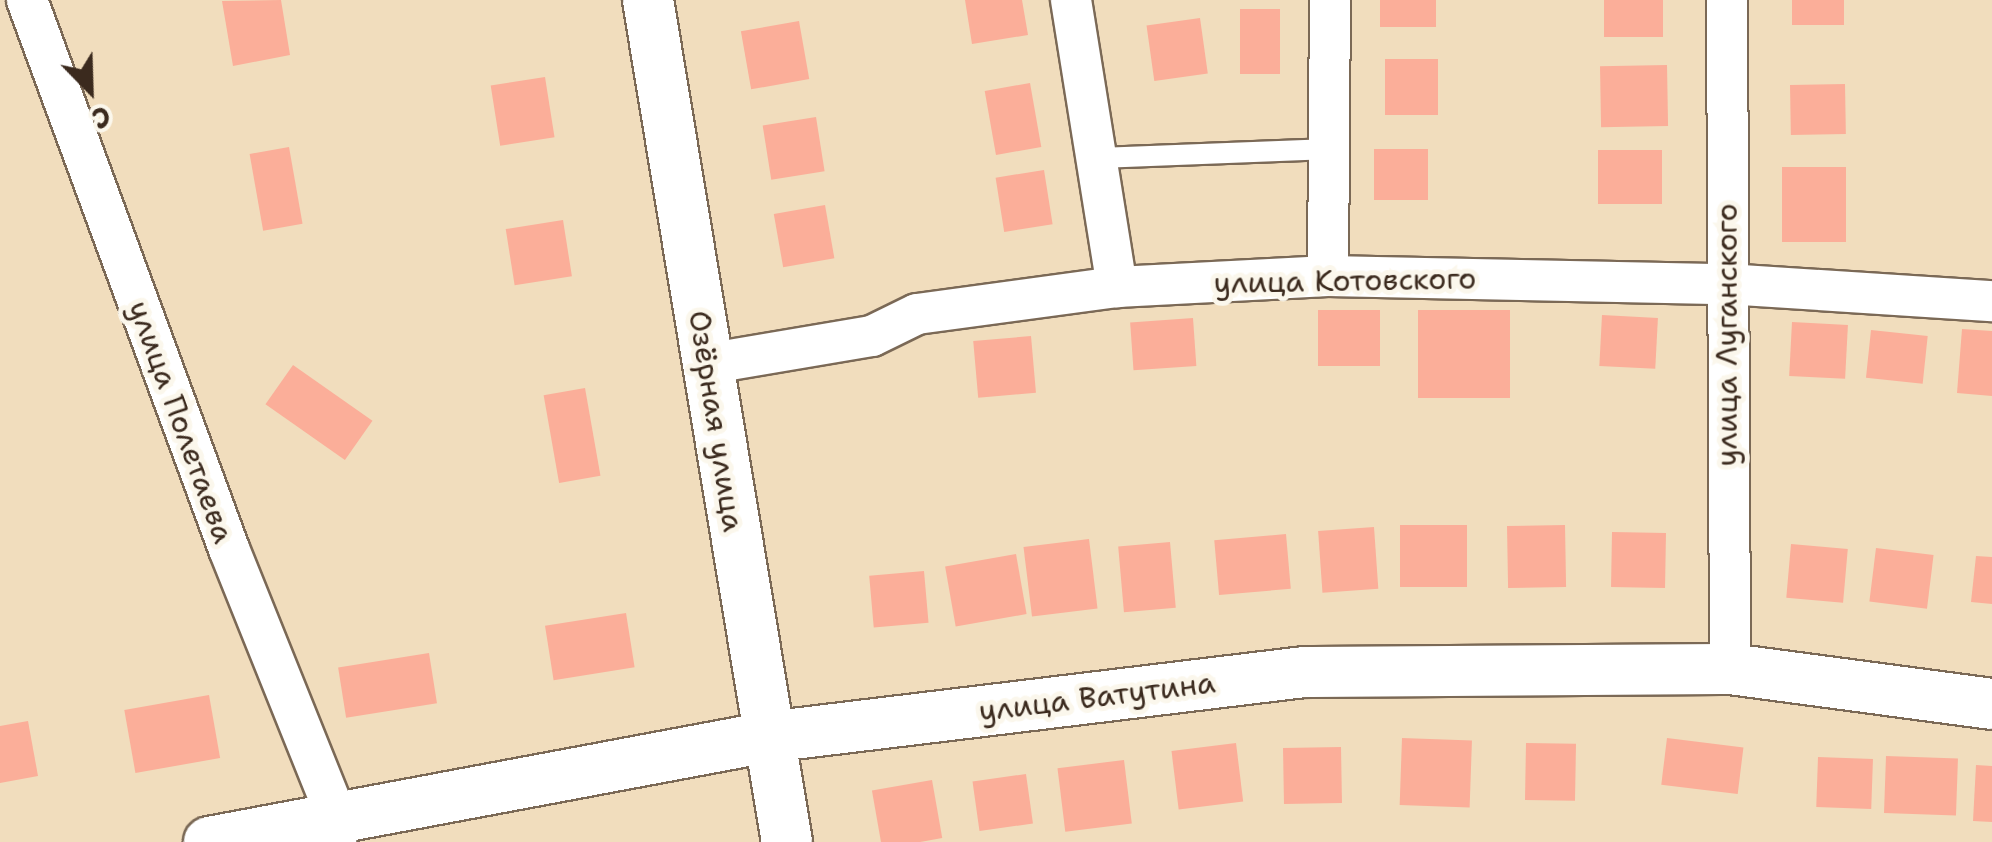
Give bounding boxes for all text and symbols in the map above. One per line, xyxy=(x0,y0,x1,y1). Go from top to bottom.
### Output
north arrow xyxy=(40,40,140,140)
text: С xyxy=(86,97,117,138)
street label: улица Луганского xyxy=(1709,203,1745,467)
street label: улица Котовского xyxy=(1213,261,1477,301)
street label: улица Полетаева xyxy=(120,296,242,548)
street label: Озёрная улица xyxy=(681,308,751,534)
street label: улица Ватутина xyxy=(977,665,1217,729)

